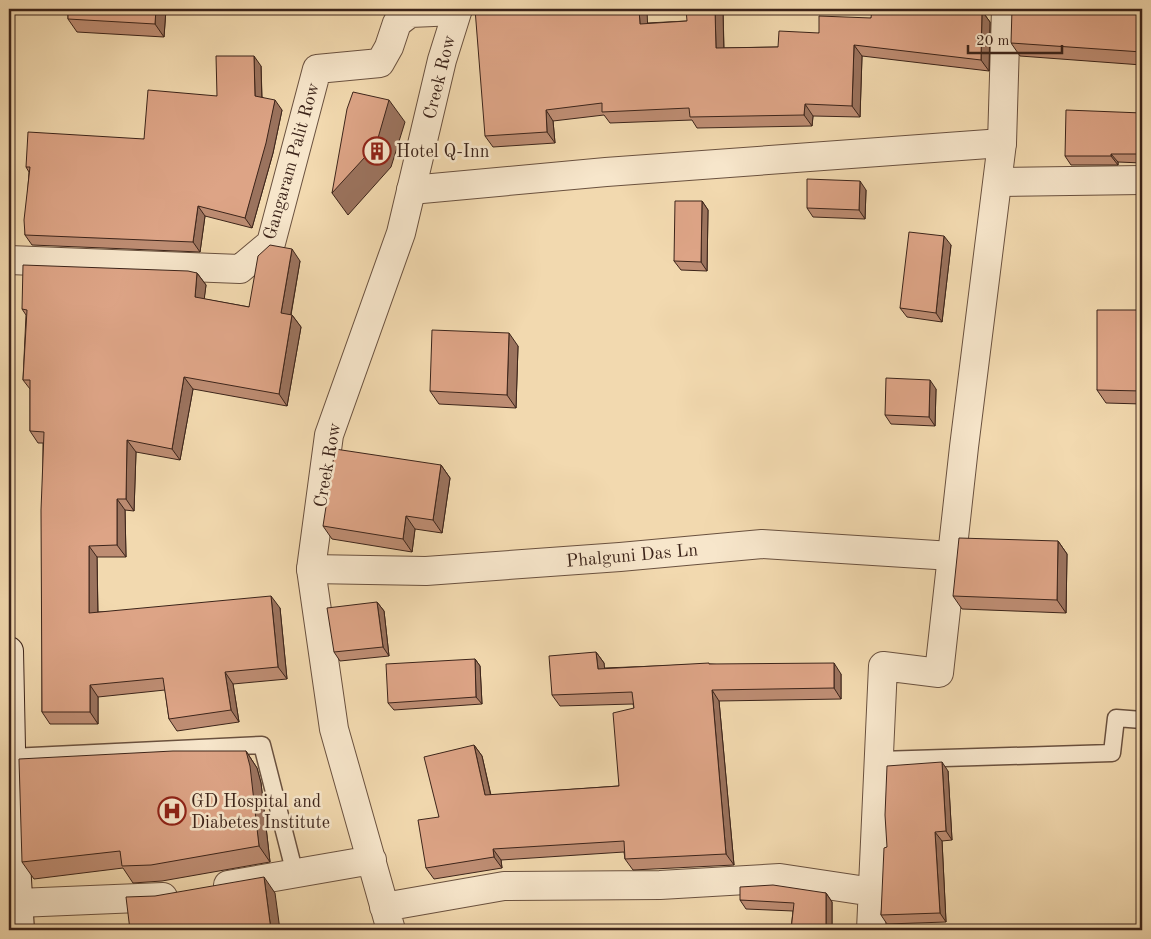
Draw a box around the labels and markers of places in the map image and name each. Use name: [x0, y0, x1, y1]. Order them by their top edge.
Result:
building icon: Hotel Q-Inn: [362, 136, 392, 166]
place label: Hotel Q-Inn: [396, 143, 490, 161]
place label: GD Hospital and Diabetes Institute: [191, 793, 330, 832]
hospital icon: GD Hospital and Diabetes Institute: [157, 796, 187, 826]

